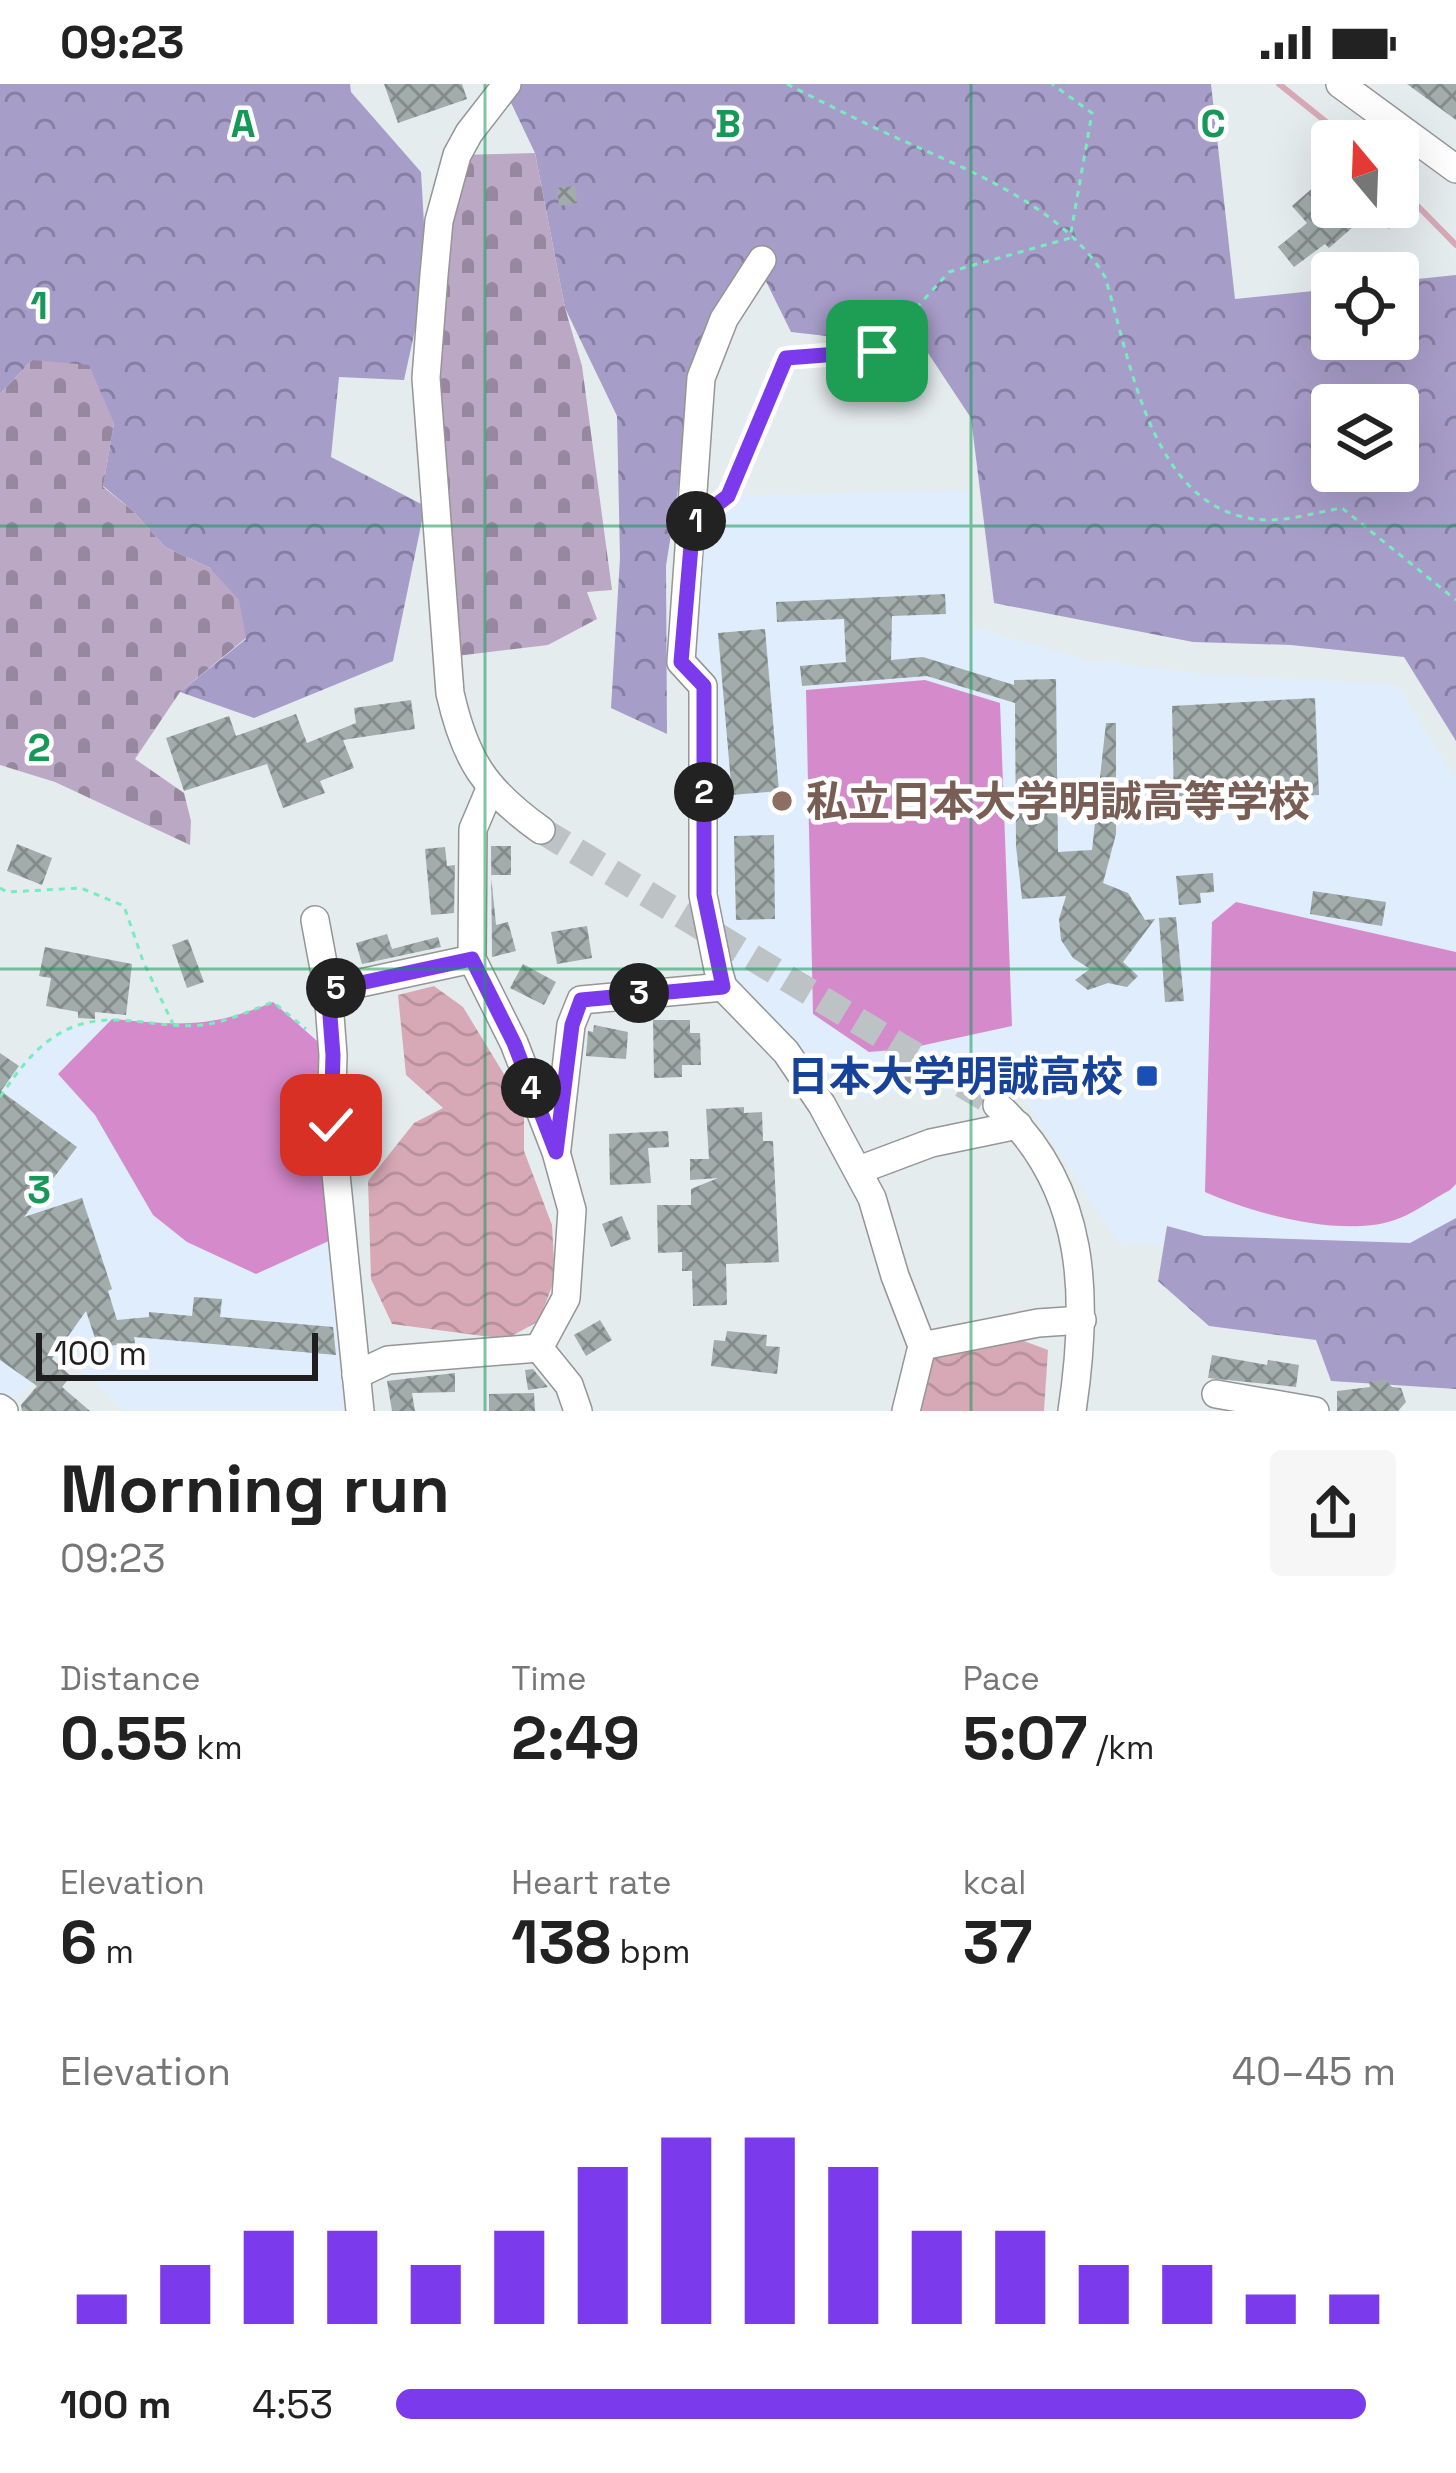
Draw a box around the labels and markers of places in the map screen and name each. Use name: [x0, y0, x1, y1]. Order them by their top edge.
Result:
pin: [826, 300, 928, 402]
pin: 1: [666, 491, 726, 551]
pin: 2: [674, 762, 734, 822]
place label: 私立日本大学明誠高等学校: [806, 775, 1310, 828]
marker: 私立日本大学明誠高等学校: [769, 788, 795, 814]
pin: 5: [306, 958, 366, 1018]
pin: 3: [609, 963, 669, 1023]
place label: 日本大学明誠高校: [787, 1050, 1123, 1103]
pin: 4: [501, 1058, 561, 1118]
marker: 日本大学明誠高校: [1134, 1063, 1160, 1089]
pin: [280, 1074, 382, 1176]

